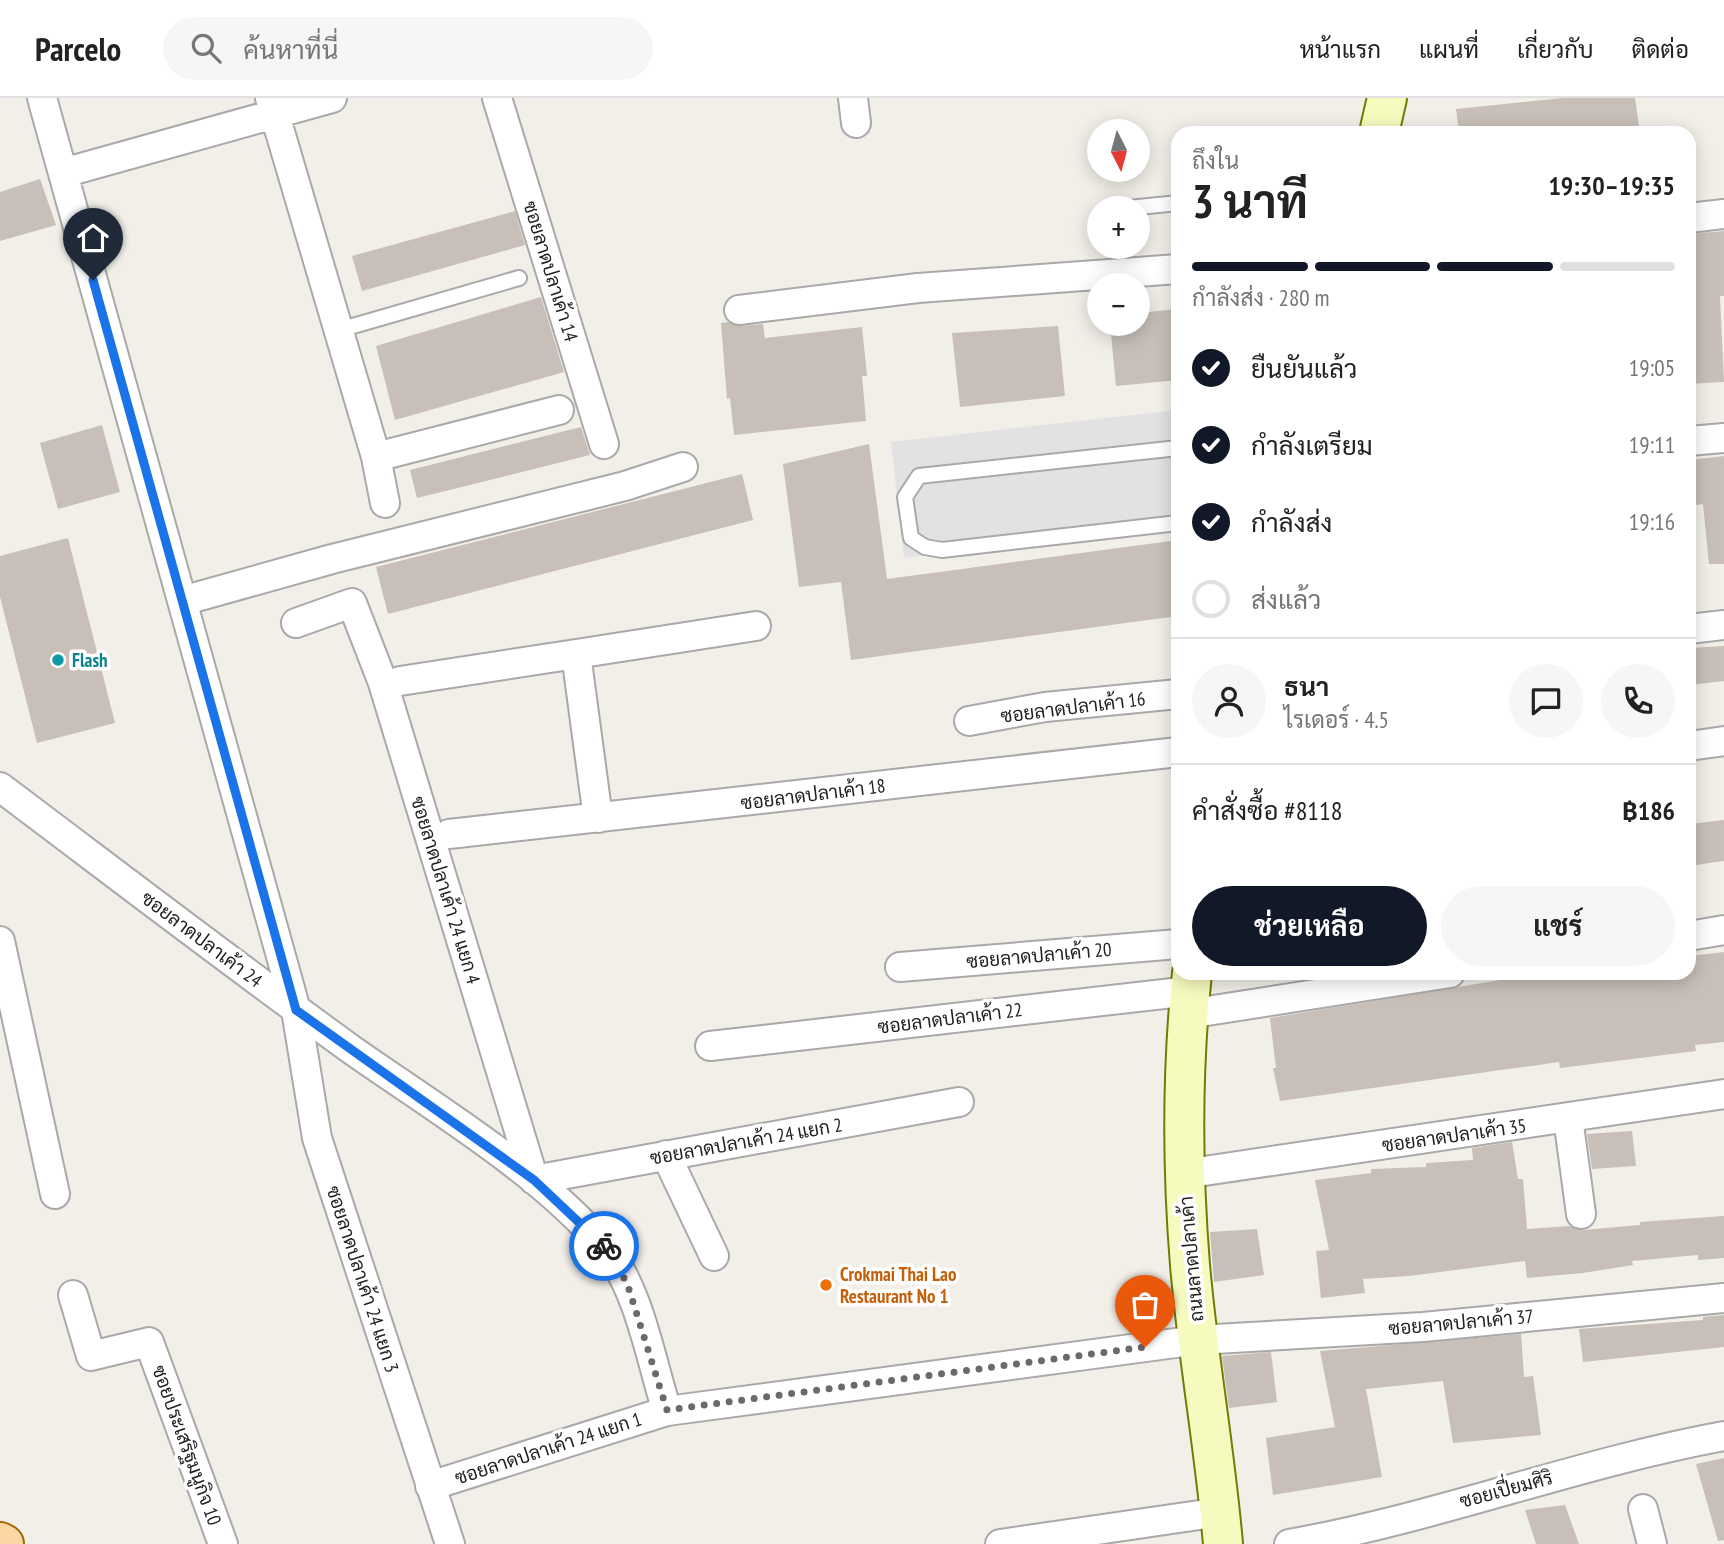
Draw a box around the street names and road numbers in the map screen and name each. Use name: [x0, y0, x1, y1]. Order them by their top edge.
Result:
street label: ซอยลาดปลาเค้า 14: [518, 198, 584, 345]
street label: ซอยลาดปลาเค้า 16: [999, 686, 1147, 728]
street label: ซอยลาดปลาเค้า 18: [739, 773, 887, 815]
street label: ซอยลาดปลาเค้า 24 แยก 4: [406, 793, 486, 987]
street label: ซอยลาดปลาเค้า 24: [137, 886, 268, 993]
street label: ซอยลาดปลาเค้า 20: [965, 937, 1113, 973]
street label: ซอยลาดปลาเค้า 22: [876, 997, 1024, 1039]
street label: ซอยลาดปลาเค้า 24 แยก 2: [648, 1112, 844, 1170]
street label: ซอยลาดปลาเค้า 35: [1380, 1113, 1528, 1157]
street label: ซอยลาดปลาเค้า 24 แยก 3: [321, 1183, 405, 1375]
street label: ถนนลาดปลาเค้า: [1174, 1195, 1208, 1323]
street label: ซอยลาดปลาเค้า 37: [1387, 1304, 1535, 1340]
street label: ซอยประเสริฐมนูกิจ 10: [145, 1362, 227, 1529]
street label: ซอยลาดปลาเค้า 24 แยก 1: [452, 1406, 644, 1490]
street label: ซอยเปี่ยมศิริ: [1456, 1460, 1555, 1513]

